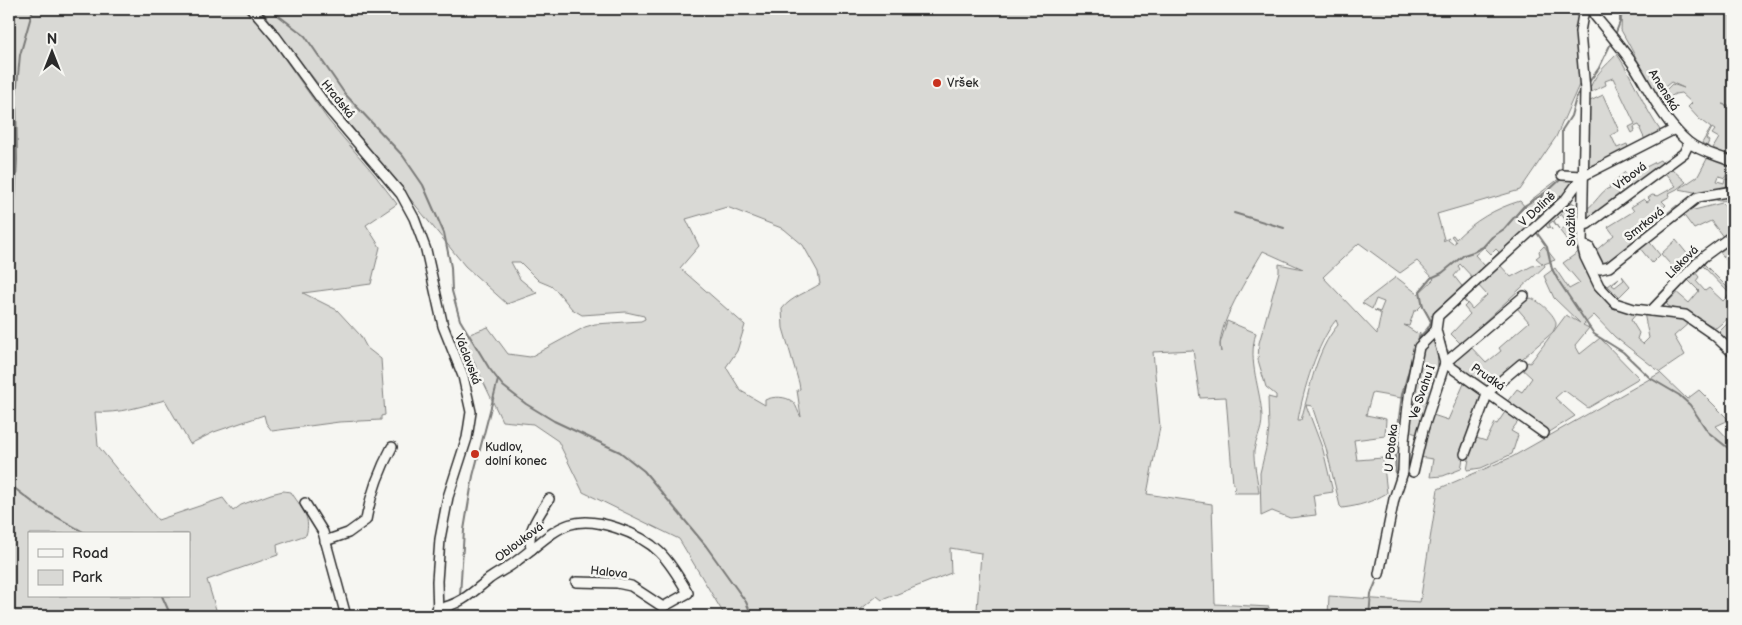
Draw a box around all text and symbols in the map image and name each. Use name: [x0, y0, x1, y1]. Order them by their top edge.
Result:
north arrow: [28, 28, 78, 78]
text: N: [47, 31, 57, 48]
street label: Anenská: [1645, 67, 1682, 114]
place label: Vršek: [947, 76, 979, 91]
street label: Hradská: [318, 77, 358, 122]
marker: Vršek: [931, 77, 943, 89]
street label: Vrbová: [1611, 159, 1650, 194]
street label: V Dolině: [1516, 188, 1559, 230]
street label: Smrková: [1621, 204, 1667, 245]
street label: Svažitá: [1564, 207, 1579, 246]
street label: Lísková: [1663, 243, 1702, 282]
street label: Václavská: [451, 332, 484, 387]
street label: Prudká: [1468, 360, 1508, 395]
street label: Ve Svahu I: [1406, 363, 1439, 421]
street label: U Potoka: [1382, 423, 1402, 473]
place label: Kudlov, dolní konec: [485, 440, 547, 469]
marker: Kudlov, dolní konec: [469, 448, 481, 460]
street label: Oblouková: [492, 519, 547, 565]
legend: [28, 532, 190, 598]
text: Road: [72, 544, 108, 563]
street label: Halova: [590, 563, 628, 582]
text: Park: [72, 568, 103, 587]

